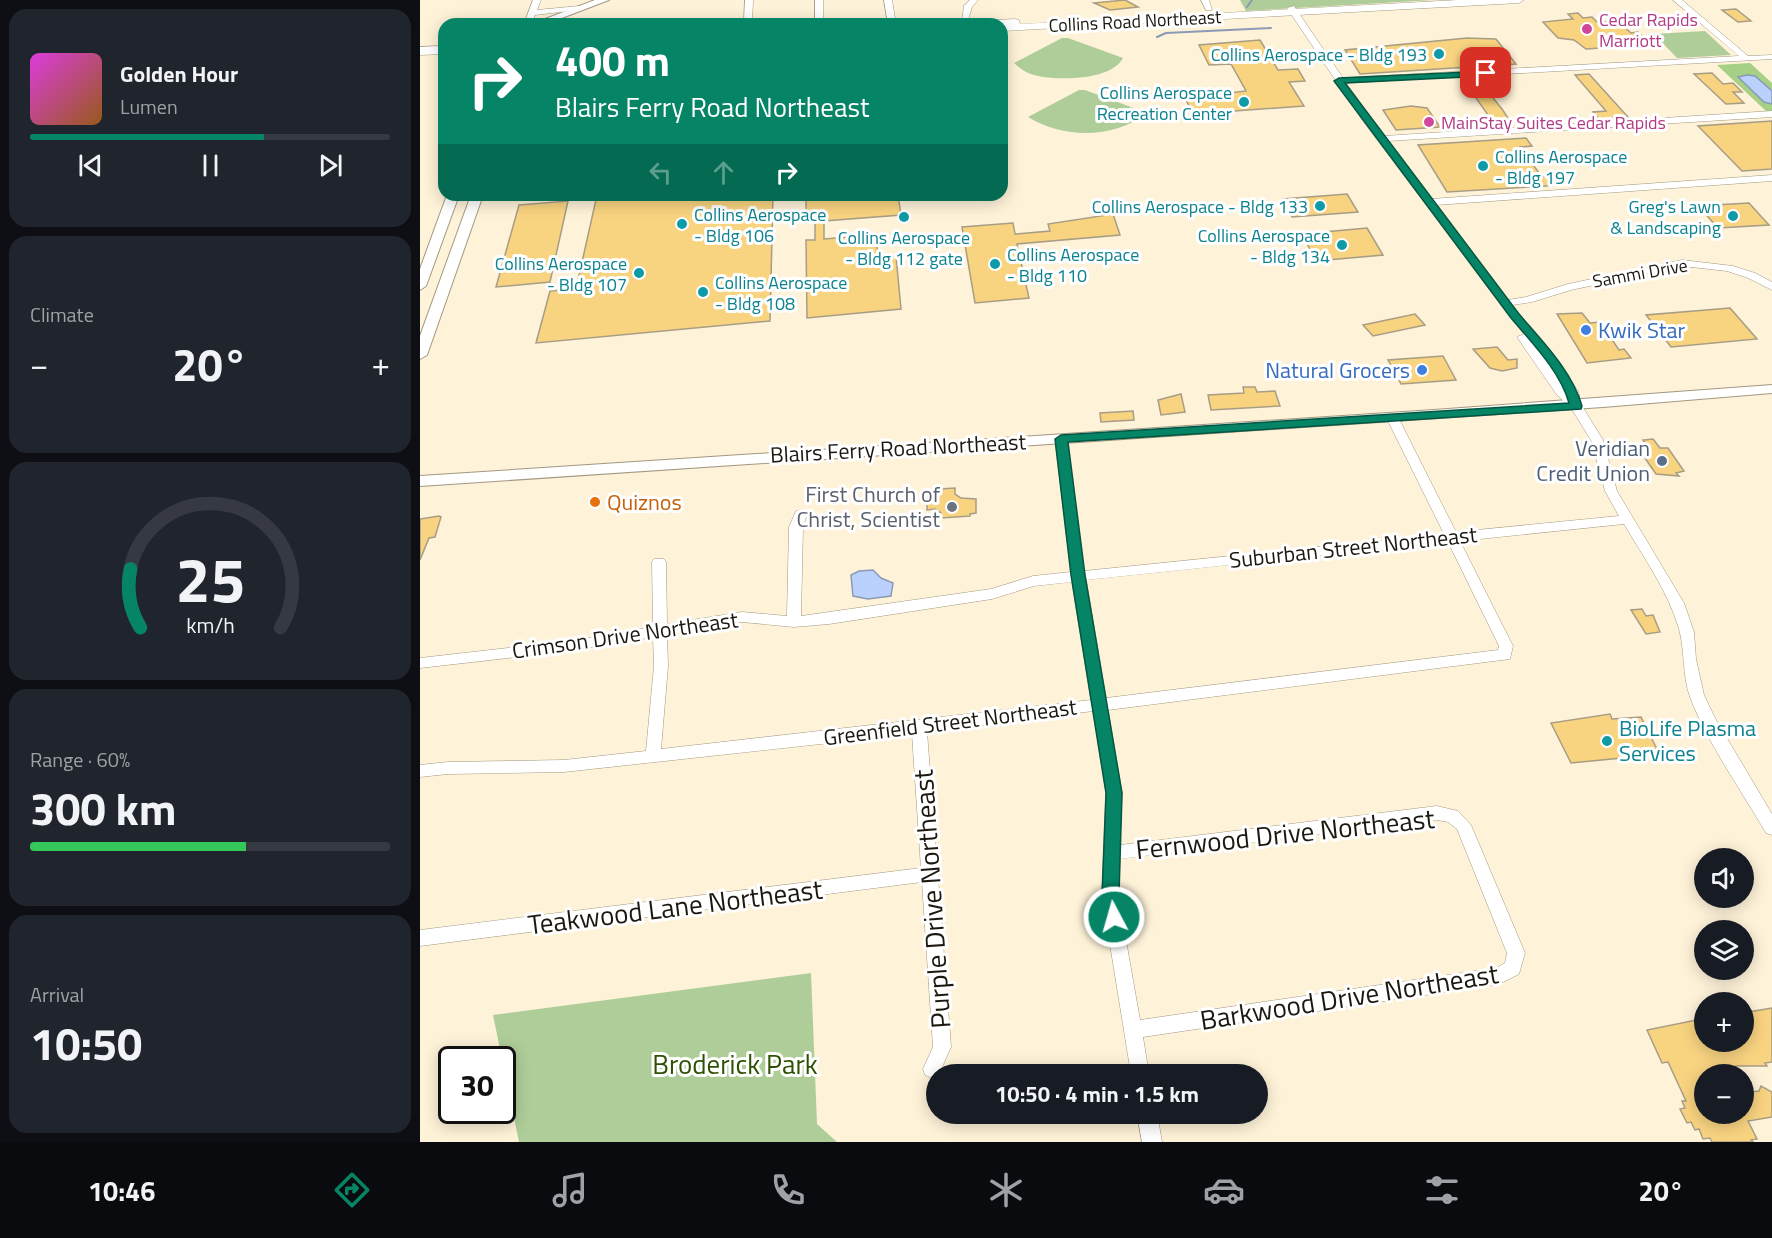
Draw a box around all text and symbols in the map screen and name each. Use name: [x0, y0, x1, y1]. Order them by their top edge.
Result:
street label: Collins Road Northeast: [1048, 3, 1223, 39]
place label: Cedar Rapids Marriott: [1599, 6, 1698, 54]
marker: Cedar Rapids Marriott: [1580, 22, 1594, 36]
text: 400 m: [555, 28, 670, 92]
place label: Collins Aerospace - Bldg 193: [1211, 41, 1427, 68]
icon: right: [456, 42, 534, 120]
marker: Collins Aerospace - Bldg 193: [1432, 47, 1446, 61]
pin: [1460, 47, 1511, 98]
icon: arrive: [1469, 56, 1502, 89]
text: Golden Hour: [120, 57, 238, 91]
place label: Collins Aerospace Recreation Center: [1097, 79, 1232, 127]
text: Blairs Ferry Road Northeast: [555, 86, 869, 127]
text: Lumen: [120, 91, 178, 122]
marker: Collins Aerospace Recreation Center: [1237, 95, 1251, 109]
place label: MainStay Suites Cedar Rapids: [1441, 109, 1666, 136]
marker: MainStay Suites Cedar Rapids: [1422, 115, 1436, 129]
place label: Collins Aerospace - Bldg 197: [1495, 143, 1627, 191]
icon: previous: [74, 149, 107, 182]
icon: pause: [194, 149, 227, 182]
icon: next: [314, 149, 347, 182]
icon: left: [644, 156, 677, 189]
icon: ahead: [707, 156, 740, 189]
icon: right: [770, 156, 803, 189]
marker: Collins Aerospace - Bldg 197: [1476, 159, 1490, 173]
place label: Collins Aerospace - Bldg 133: [1092, 193, 1308, 220]
place label: Greg's Lawn & Landscaping: [1610, 193, 1721, 241]
marker: Collins Aerospace - Bldg 133: [1313, 199, 1327, 213]
place label: Collins Aerospace - Bldg 106: [694, 201, 826, 249]
marker: Greg's Lawn & Landscaping: [1726, 209, 1740, 223]
marker: Collins Aerospace - Bldg 112 gate: [897, 210, 911, 224]
marker: Collins Aerospace - Bldg 106: [675, 217, 689, 231]
place label: Collins Aerospace - Bldg 134: [1198, 222, 1330, 270]
place label: Collins Aerospace - Bldg 112 gate: [838, 224, 970, 272]
marker: Collins Aerospace - Bldg 134: [1335, 238, 1349, 252]
place label: Collins Aerospace - Bldg 110: [1007, 241, 1139, 289]
place label: Collins Aerospace - Bldg 107: [495, 250, 627, 298]
street label: Sammi Drive: [1590, 251, 1690, 295]
marker: Collins Aerospace - Bldg 110: [988, 257, 1002, 271]
marker: Collins Aerospace - Bldg 107: [632, 266, 646, 280]
place label: Collins Aerospace - Bldg 108: [715, 269, 847, 317]
marker: Collins Aerospace - Bldg 108: [696, 285, 710, 299]
text: Climate: [30, 299, 94, 330]
place label: Kwik Star: [1598, 313, 1685, 347]
marker: Kwik Star: [1579, 323, 1593, 337]
text: 20°: [172, 330, 248, 398]
text: −: [30, 339, 48, 389]
text: +: [372, 339, 390, 389]
place label: Natural Grocers: [1265, 353, 1410, 387]
marker: Natural Grocers: [1415, 363, 1429, 377]
street label: Blairs Ferry Road Northeast: [769, 424, 1027, 472]
place label: Veridian Credit Union: [1536, 431, 1650, 490]
marker: Veridian Credit Union: [1655, 454, 1669, 468]
place label: First Church of Christ, Scientist: [796, 477, 941, 536]
place label: Quiznos: [607, 485, 682, 519]
marker: Quiznos: [588, 495, 602, 509]
marker: First Church of Christ, Scientist: [945, 500, 959, 514]
street label: Suburban Street Northeast: [1227, 517, 1479, 577]
text: 25: [175, 531, 245, 626]
street label: Crimson Drive Northeast: [510, 602, 740, 668]
text: km/h: [186, 609, 234, 641]
street label: Greenfield Street Northeast: [821, 690, 1079, 754]
place label: BioLife Plasma Services: [1619, 711, 1756, 770]
marker: BioLife Plasma Services: [1600, 734, 1614, 748]
text: Range · 60%: [30, 744, 130, 775]
street label: Purple Drive Northeast: [901, 768, 961, 1030]
text: 300 km: [30, 774, 176, 842]
street label: Fernwood Drive Northeast: [1134, 797, 1437, 869]
map controls: [1694, 848, 1754, 1124]
button: sound: [1694, 848, 1754, 908]
street label: Teakwood Lane Northeast: [525, 868, 825, 944]
position arrow: [1082, 885, 1146, 949]
button: layers: [1694, 920, 1754, 980]
street label: Barkwood Drive Northeast: [1197, 952, 1502, 1040]
text: Arrival: [30, 979, 84, 1010]
button: +: [1694, 992, 1754, 1052]
text: 10:50: [30, 1009, 142, 1077]
park label: Broderick Park: [652, 1043, 818, 1084]
speed limit sign: 30: [438, 1046, 516, 1124]
button: −: [1694, 1064, 1754, 1124]
text: 10:50 · 4 min · 1.5 km: [995, 1077, 1199, 1111]
icon: directions: [331, 1169, 373, 1211]
icon: music: [549, 1169, 591, 1211]
icon: phone: [767, 1169, 809, 1211]
icon: climate: [985, 1169, 1027, 1211]
icon: car: [1203, 1169, 1245, 1211]
icon: filters: [1421, 1169, 1463, 1211]
text: 10:46: [88, 1170, 155, 1211]
text: 20°: [1639, 1170, 1684, 1211]

